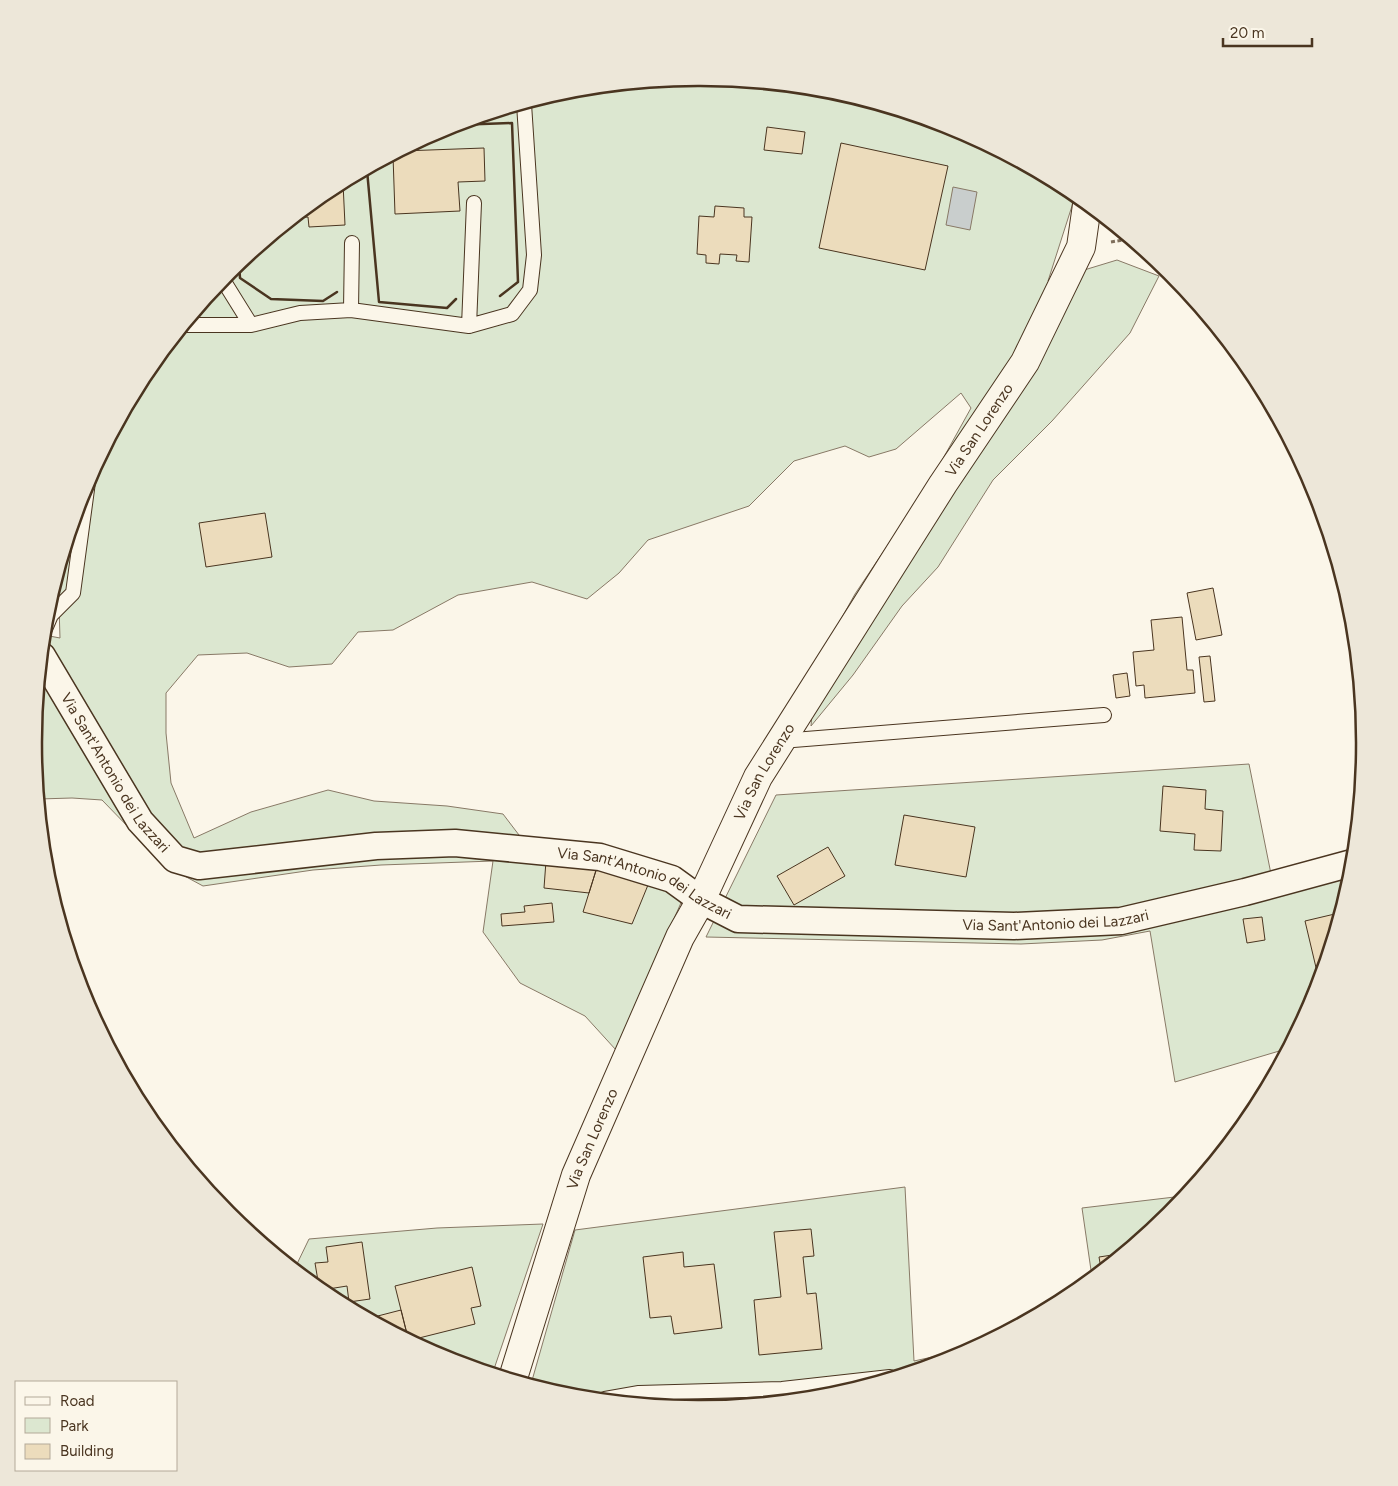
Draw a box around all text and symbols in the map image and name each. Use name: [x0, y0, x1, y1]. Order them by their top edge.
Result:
scale bar: [1223, 15, 1312, 47]
text: 20 m: [1230, 24, 1264, 42]
street label: Via San Lorenzo: [942, 380, 1017, 480]
street label: Via Sant'Antonio dei Lazzari: [57, 690, 173, 856]
street label: Via San Lorenzo: [730, 720, 799, 823]
street label: Via Sant'Antonio dei Lazzari: [556, 844, 734, 923]
street label: Via Sant'Antonio dei Lazzari: [962, 906, 1150, 935]
street label: Via San Lorenzo: [563, 1085, 622, 1192]
legend: [15, 1381, 178, 1471]
text: Road: [60, 1392, 95, 1410]
text: Park: [60, 1417, 89, 1435]
text: Building: [60, 1442, 114, 1460]

